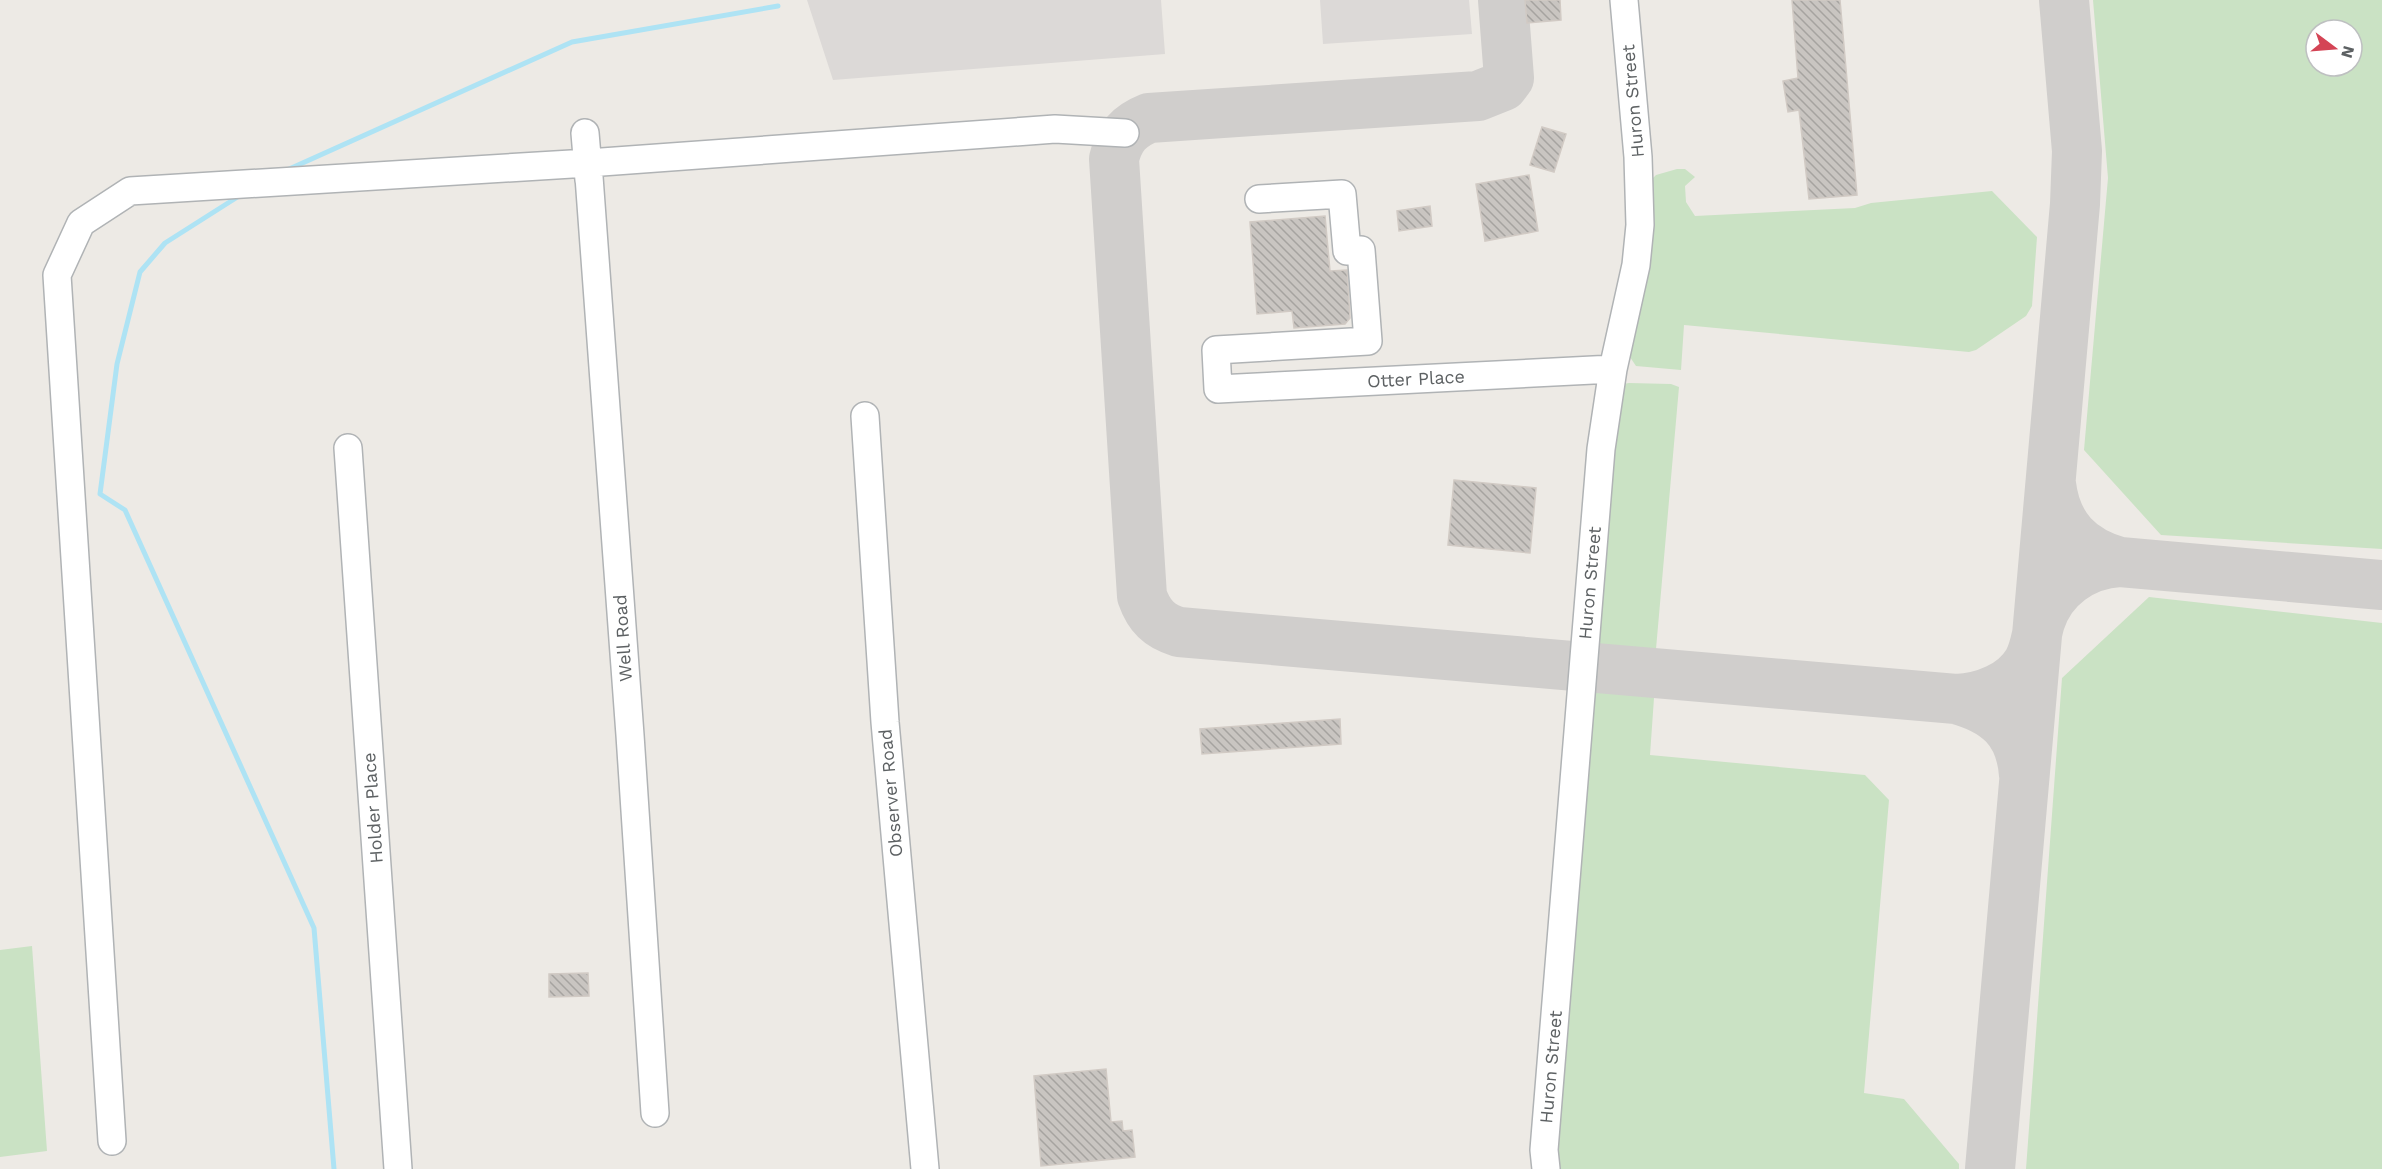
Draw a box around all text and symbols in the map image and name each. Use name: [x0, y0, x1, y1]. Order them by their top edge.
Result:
north arrow: [2304, 18, 2364, 78]
street label: Huron Street: [1617, 43, 1648, 158]
text: N: [2337, 44, 2359, 60]
street label: Otter Place: [1366, 365, 1465, 392]
street label: Huron Street: [1574, 525, 1605, 640]
street label: Well Road: [609, 594, 636, 682]
street label: Observer Road: [874, 728, 907, 858]
street label: Holder Place: [358, 752, 387, 864]
street label: Huron Street: [1535, 1009, 1566, 1124]

